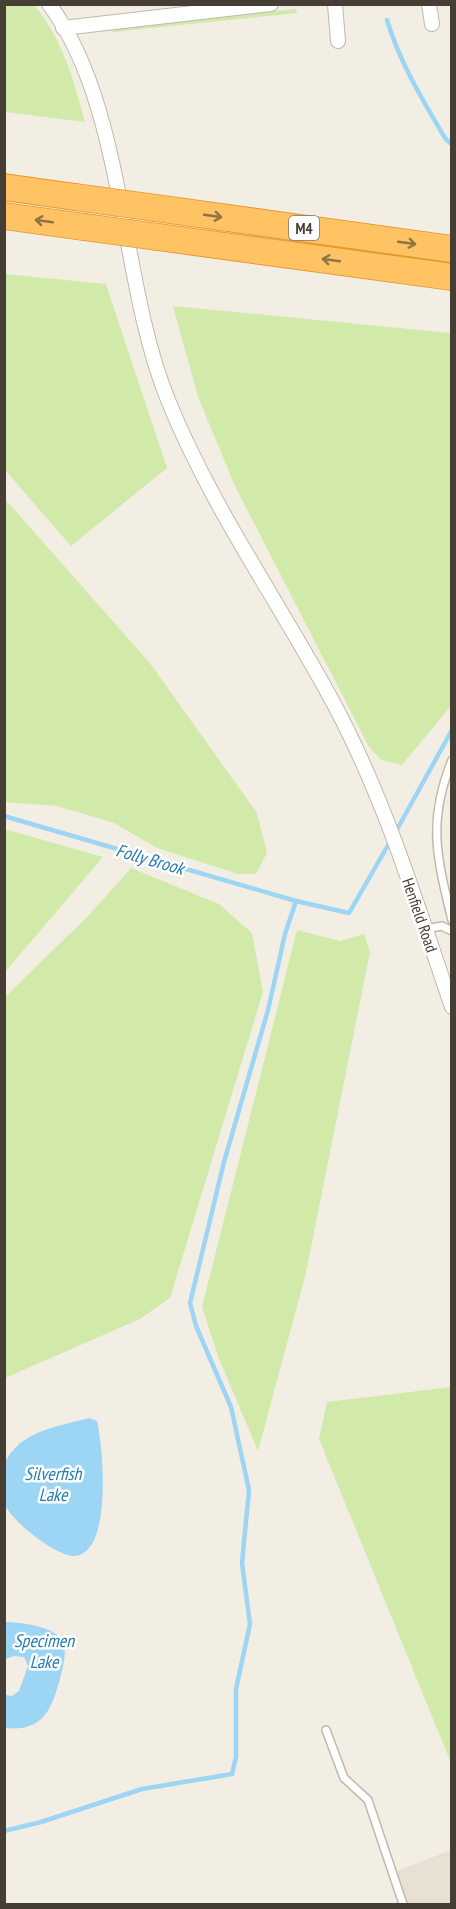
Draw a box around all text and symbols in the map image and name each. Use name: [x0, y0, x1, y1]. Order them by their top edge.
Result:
one-way arrow: [203, 210, 223, 221]
one-way arrow: [35, 216, 55, 227]
road number: M4: [289, 216, 319, 240]
one-way arrow: [396, 237, 416, 248]
one-way arrow: [322, 254, 342, 265]
water label: Folly Brook: [113, 838, 189, 880]
street label: Henfield Road: [398, 875, 442, 955]
water label: Silverfish Lake: [24, 1462, 83, 1506]
water label: Specimen Lake: [14, 1629, 75, 1673]

